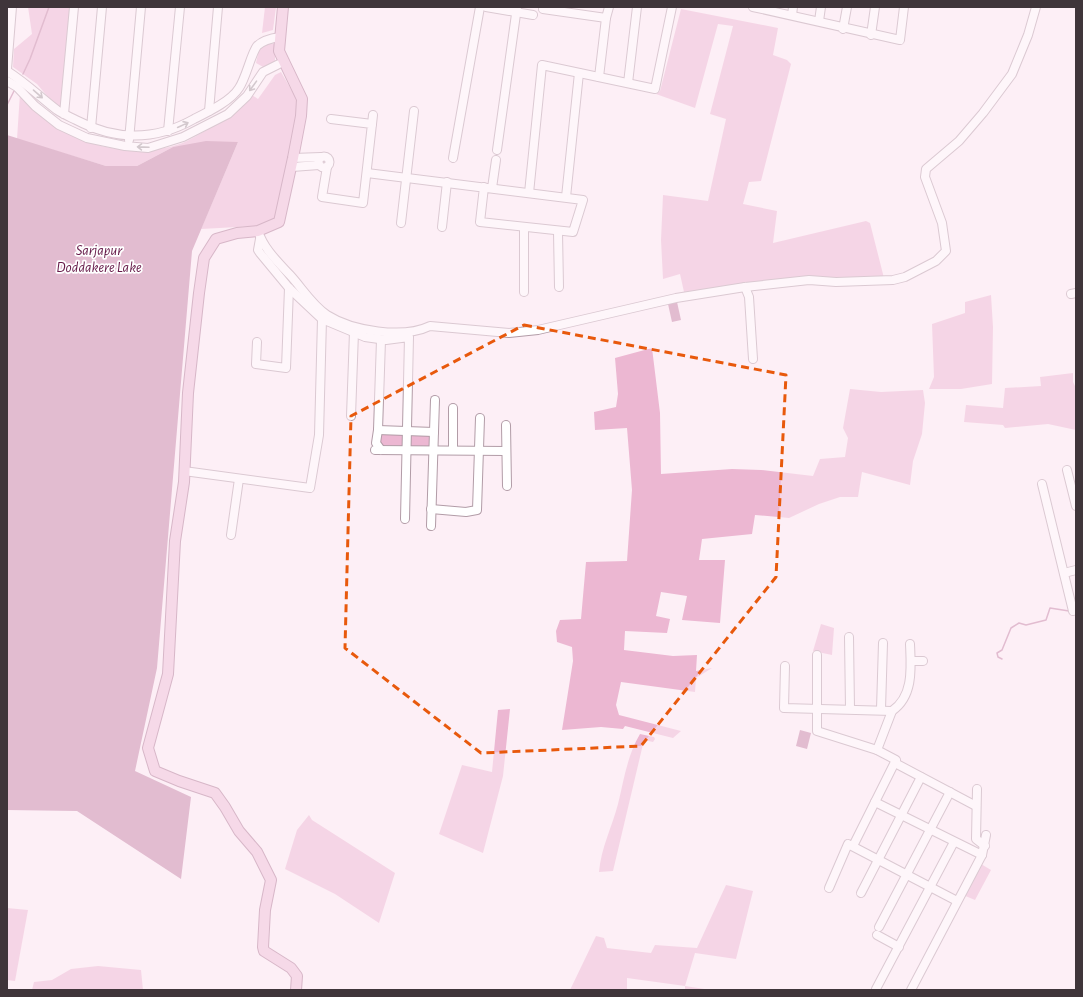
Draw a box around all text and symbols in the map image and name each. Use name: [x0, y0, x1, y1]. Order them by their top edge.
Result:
one-way arrow: [249, 80, 257, 91]
one-way arrow: [33, 90, 44, 99]
one-way arrow: [177, 121, 189, 128]
one-way arrow: [137, 143, 150, 151]
water label: Sarjapur Doddakere Lake: [56, 243, 142, 275]

